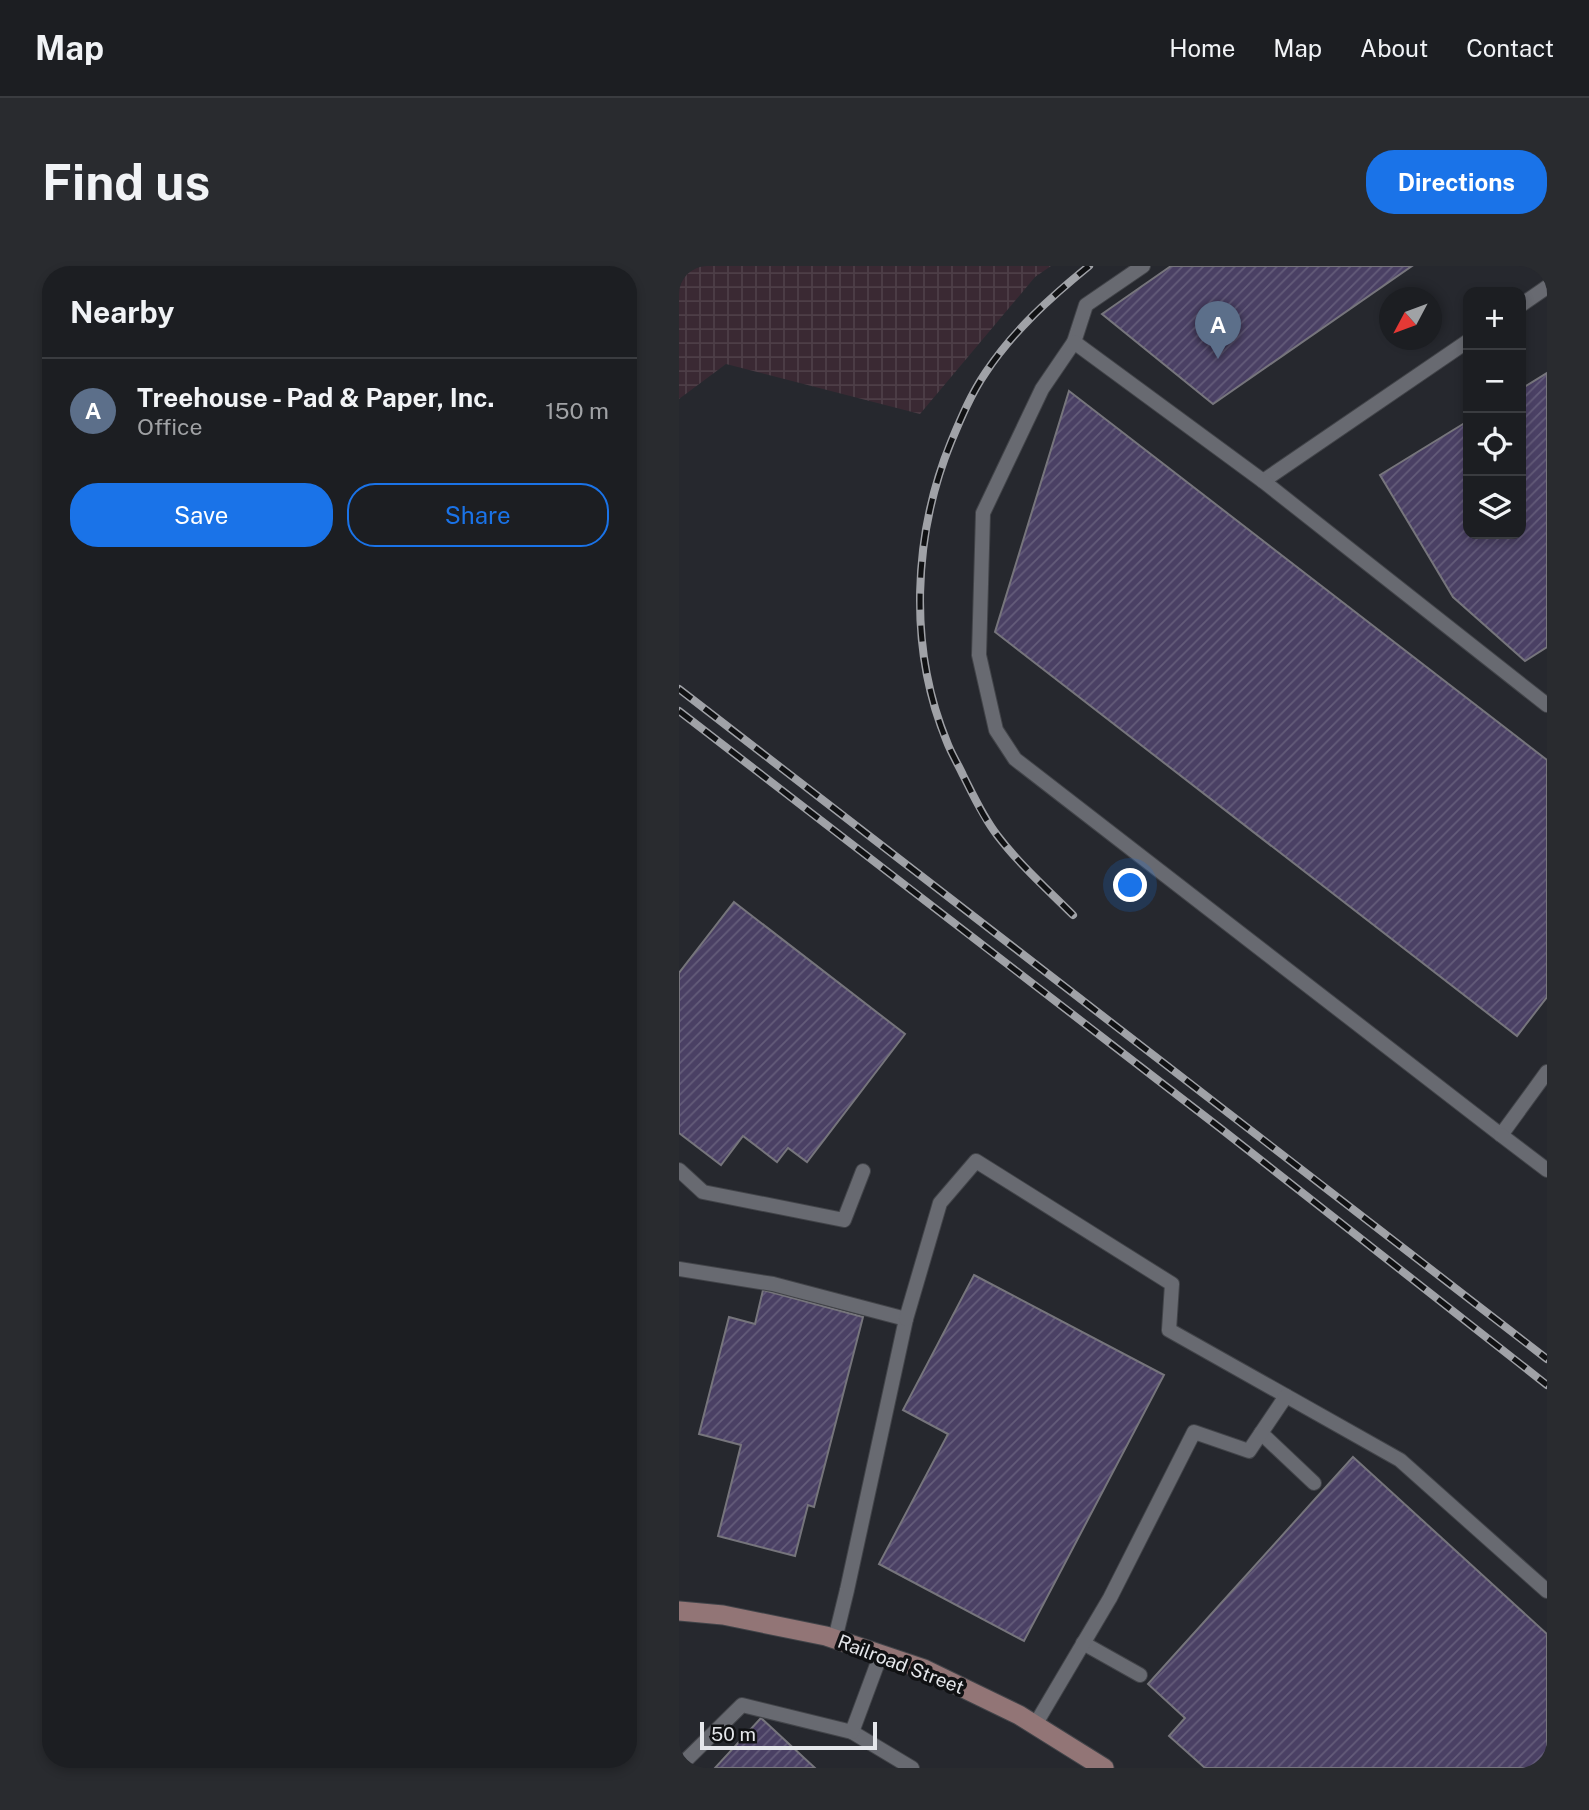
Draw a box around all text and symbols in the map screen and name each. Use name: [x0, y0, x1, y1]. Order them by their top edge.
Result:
text: Map: [35, 29, 104, 67]
text: Home: [1169, 34, 1235, 62]
text: Map: [1273, 34, 1322, 62]
text: About: [1360, 34, 1428, 62]
text: Contact: [1466, 34, 1554, 62]
button: Directions: [1366, 150, 1547, 214]
text: Find us: [42, 153, 210, 211]
north arrow: [1379, 287, 1442, 350]
map controls: [1463, 287, 1526, 539]
button: +: [1463, 287, 1526, 350]
text: Nearby: [70, 294, 174, 330]
pin: A: [1195, 301, 1241, 359]
button: −: [1463, 350, 1526, 413]
text: Treehouse - Pad & Paper, Inc.: [137, 382, 494, 413]
text: A: [85, 397, 101, 424]
text: 150 m: [545, 397, 609, 424]
text: Office: [137, 413, 203, 440]
button: locate: [1463, 413, 1526, 476]
button: layers: [1463, 476, 1526, 539]
button: Save: [70, 483, 333, 547]
button: Share: [347, 483, 609, 547]
your location: [1113, 868, 1147, 902]
street label: Railroad Street: [835, 1630, 967, 1698]
scale bar: [700, 1719, 877, 1751]
text: 50 m: [711, 1723, 756, 1745]

